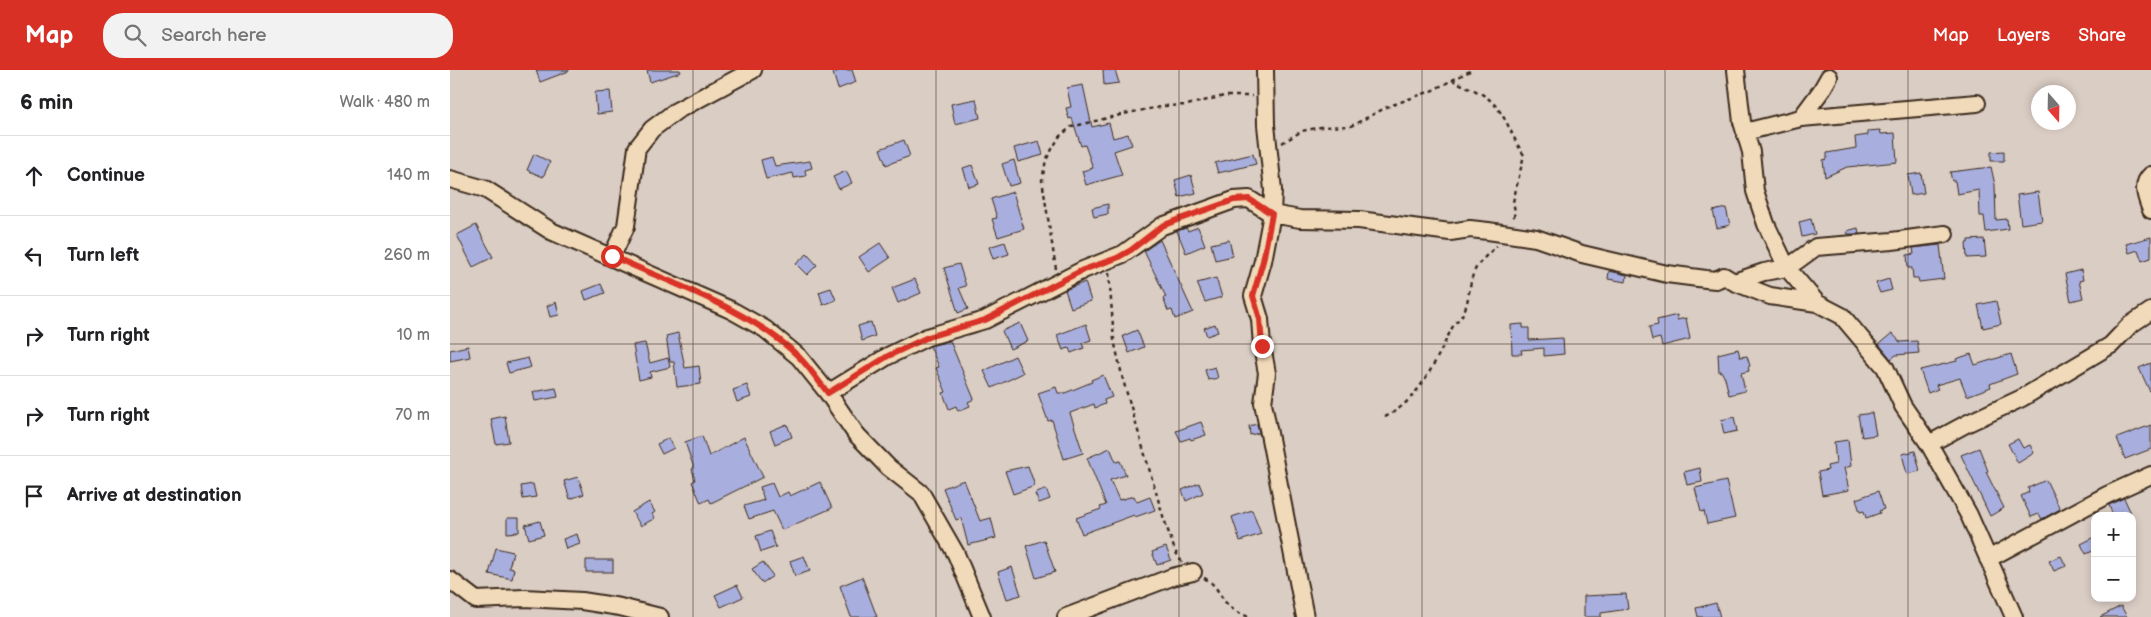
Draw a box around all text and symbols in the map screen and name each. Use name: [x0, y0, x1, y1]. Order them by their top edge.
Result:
search box: [103, 13, 453, 58]
text: Map: [25, 21, 73, 50]
icon: search: [121, 21, 149, 49]
text: Search here: [161, 24, 267, 47]
text: Map: [1933, 25, 1969, 46]
text: Layers: [1997, 25, 2050, 46]
text: Share: [2078, 25, 2126, 46]
north arrow: [2031, 85, 2076, 130]
text: 6 min: [20, 90, 73, 115]
text: Walk · 480 m: [339, 93, 430, 112]
icon: ahead: [20, 162, 48, 190]
text: Continue: [67, 164, 145, 187]
text: 140 m: [387, 166, 430, 185]
icon: left: [20, 242, 48, 270]
text: Turn left: [67, 244, 139, 267]
route start: [601, 245, 624, 268]
text: 260 m: [384, 246, 430, 265]
icon: right: [20, 322, 48, 350]
text: Turn right: [67, 324, 150, 347]
text: 10 m: [397, 326, 430, 345]
route end: [1251, 335, 1274, 358]
icon: right: [20, 402, 48, 430]
text: Turn right: [67, 404, 150, 427]
text: 70 m: [395, 406, 430, 425]
icon: arrive: [20, 482, 48, 510]
text: Arrive at destination: [67, 484, 242, 507]
map controls: [2091, 512, 2136, 602]
button: +: [2091, 512, 2136, 557]
button: −: [2091, 557, 2136, 602]

